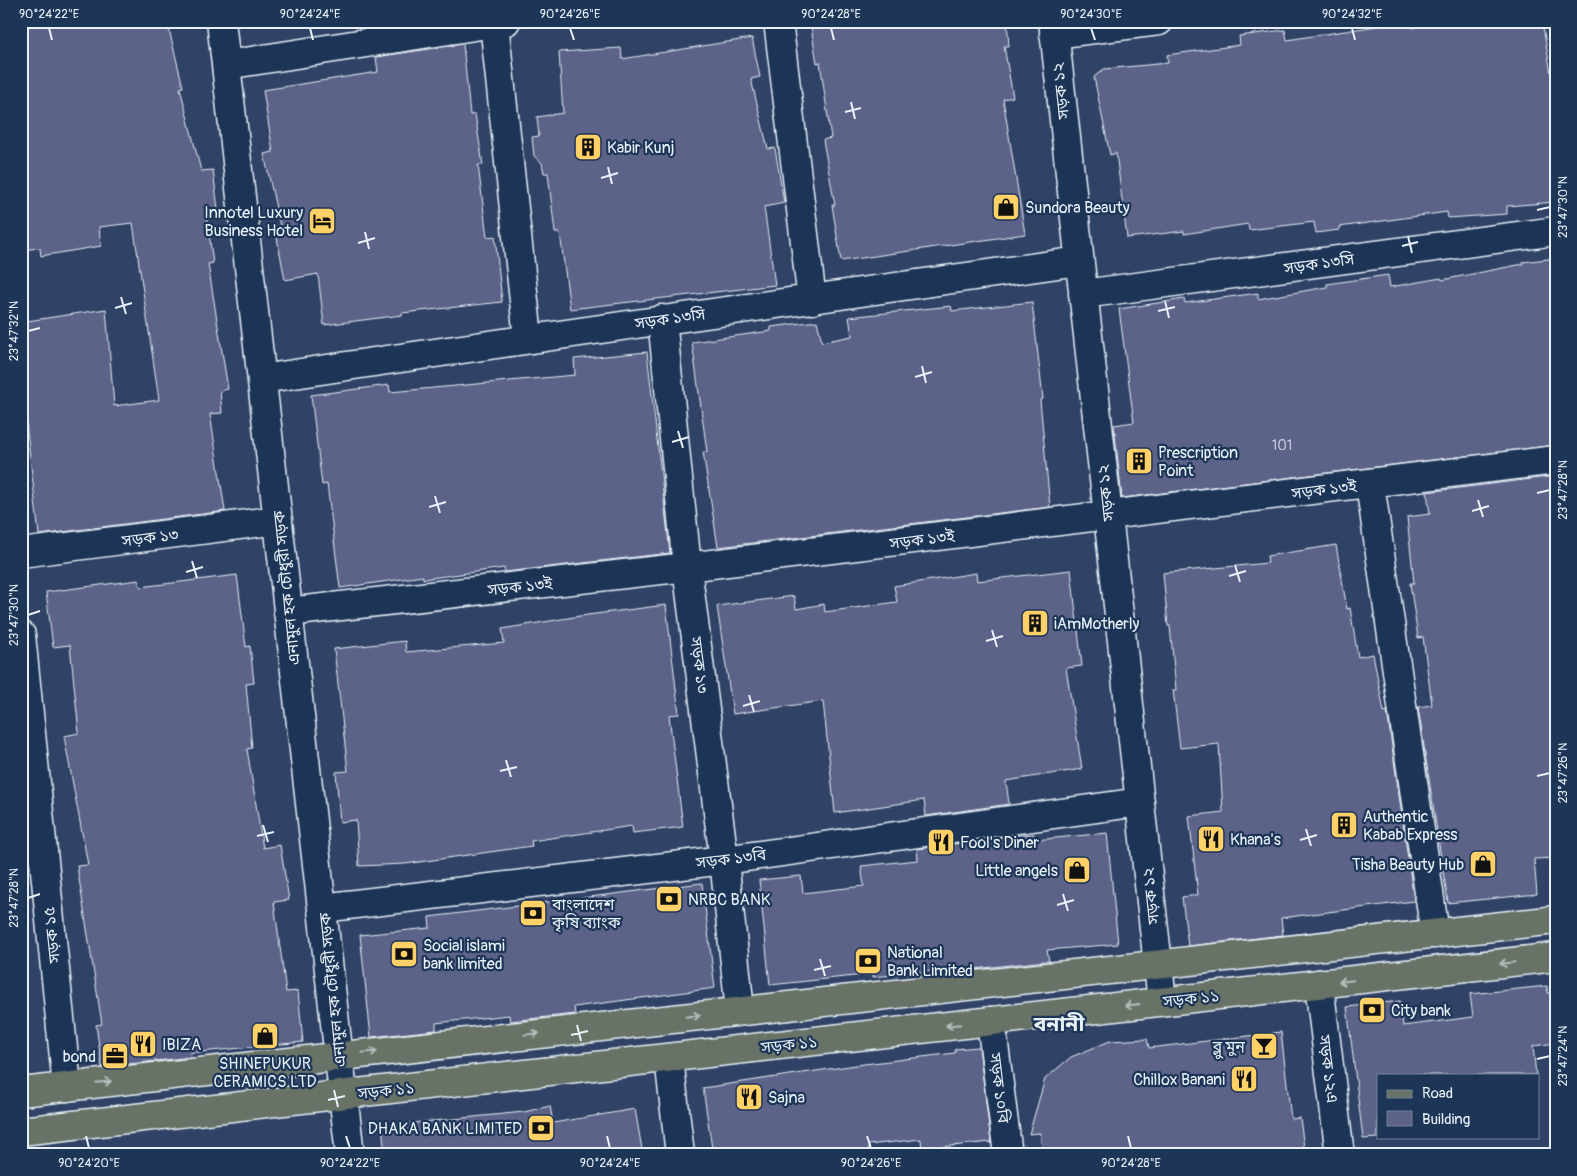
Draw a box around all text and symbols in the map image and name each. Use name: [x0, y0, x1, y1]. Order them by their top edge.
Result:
text: 90°24'22"E: [19, 7, 79, 22]
text: 90°24'24"E: [280, 7, 340, 22]
text: 90°24'26"E: [540, 7, 600, 22]
text: 90°24'28"E: [801, 7, 861, 22]
text: 90°24'30"E: [1060, 7, 1122, 22]
text: 90°24'32"E: [1322, 7, 1382, 22]
street label: সড়ক ১২: [1048, 61, 1074, 121]
building icon: Kabir Kunj: [573, 132, 603, 162]
place label: Kabir Kunj: [607, 138, 674, 158]
text: 23°47'30"N: [1556, 176, 1571, 238]
shop icon: Sundora Beauty: [991, 192, 1021, 222]
place label: Sundora Beauty: [1025, 198, 1130, 218]
place label: Innotel Luxury Business Hotel: [204, 203, 303, 241]
hotel icon: Innotel Luxury Business Hotel: [307, 206, 337, 236]
street label: সড়ক ১৩সি: [1282, 249, 1357, 279]
text: 23°47'32"N: [7, 301, 22, 361]
street label: সড়ক ১৩সি: [633, 304, 708, 334]
house number: 101: [1272, 437, 1292, 454]
place label: Prescription Point: [1158, 443, 1238, 481]
building icon: Prescription Point: [1124, 446, 1154, 476]
text: 23°47'28"N: [1556, 460, 1571, 520]
street label: সড়ক ১২: [1093, 463, 1119, 523]
street label: সড়ক ১৩ই: [1290, 476, 1358, 504]
street label: এনামুল হক চৌধুরী সড়ক: [269, 509, 305, 666]
street label: সড়ক ১৩: [120, 525, 180, 551]
street label: সড়ক ১৩ই: [888, 526, 956, 554]
street label: সড়ক ১৩ই: [486, 574, 554, 600]
text: 23°47'30"N: [7, 584, 22, 646]
building icon: iAmMotherly: [1020, 608, 1050, 638]
place label: iAmMotherly: [1054, 614, 1140, 634]
street label: সড়ক ১৩: [686, 635, 712, 695]
text: 23°47'26"N: [1556, 743, 1571, 803]
place label: Authentic Kabab Express: [1363, 807, 1457, 845]
building icon: Authentic Kabab Express: [1329, 810, 1359, 840]
restaurant icon: Khana's: [1196, 824, 1226, 854]
restaurant icon: Fool's Diner: [926, 827, 956, 857]
place label: Khana's: [1230, 830, 1281, 850]
place label: Fool's Diner: [960, 833, 1039, 853]
street label: সড়ক ১৩বি: [694, 845, 768, 873]
shop icon: Tisha Beauty Hub: [1468, 849, 1498, 879]
shop icon: Little angels: [1062, 855, 1092, 885]
place label: Tisha Beauty Hub: [1352, 855, 1464, 875]
place label: Little angels: [975, 861, 1058, 881]
street label: সড়ক ১২: [1138, 866, 1164, 926]
text: 23°47'28"N: [7, 868, 22, 928]
bank icon: NRBC BANK: [654, 884, 684, 914]
place label: NRBC BANK: [688, 890, 771, 910]
place label: বাংলাদেশ কৃষি ব্যাংক: [551, 895, 622, 933]
bank icon: বাংলাদেশ কৃষি ব্যাংক: [518, 898, 548, 928]
street label: সড়ক ১৫: [39, 906, 65, 965]
street label: এনামুল হক চৌধুরী সড়ক: [315, 911, 351, 1068]
place label: Social islami bank limited: [423, 936, 505, 974]
bank icon: Social islami bank limited: [389, 939, 419, 969]
place label: National Bank Limited: [887, 943, 973, 981]
bank icon: National Bank Limited: [853, 946, 883, 976]
one-way arrow: [1500, 958, 1516, 968]
one-way arrow: [1338, 976, 1354, 986]
street label: সড়ক ১১: [1161, 986, 1220, 1012]
bank icon: City bank: [1357, 995, 1387, 1025]
one-way arrow: [1125, 1000, 1141, 1010]
place label: City bank: [1391, 1001, 1451, 1021]
one-way arrow: [685, 1011, 701, 1021]
district label: বনানী: [1033, 1011, 1085, 1038]
shop icon: SHINEPUKUR CERAMICS LTD: [250, 1021, 280, 1051]
one-way arrow: [946, 1021, 962, 1030]
text: 23°47'24"N: [1556, 1026, 1571, 1086]
restaurant icon: IBIZA: [128, 1029, 158, 1059]
one-way arrow: [523, 1029, 539, 1039]
bar icon: ব্লু মুন: [1249, 1031, 1279, 1061]
street label: সড়ক ১১: [759, 1032, 818, 1058]
street label: সড়ক ১২এ: [1314, 1033, 1342, 1104]
place label: IBIZA: [162, 1035, 201, 1055]
place label: ব্লু মুন: [1212, 1037, 1245, 1059]
office icon: bond: [100, 1041, 130, 1071]
place label: bond: [63, 1047, 96, 1067]
one-way arrow: [362, 1047, 378, 1057]
street label: সড়ক ১০বি: [985, 1051, 1013, 1125]
place label: SHINEPUKUR CERAMICS LTD: [213, 1054, 317, 1092]
restaurant icon: Chillox Banani: [1229, 1064, 1259, 1094]
place label: Chillox Banani: [1133, 1070, 1225, 1090]
legend: [1377, 1074, 1540, 1138]
one-way arrow: [96, 1077, 112, 1087]
street label: সড়ক ১১: [356, 1078, 415, 1104]
restaurant icon: Sajna: [734, 1082, 764, 1112]
text: Road: [1422, 1084, 1453, 1103]
place label: Sajna: [768, 1088, 805, 1108]
text: Building: [1422, 1110, 1470, 1129]
bank icon: DHAKA BANK LIMITED: [526, 1113, 556, 1143]
place label: DHAKA BANK LIMITED: [368, 1119, 522, 1139]
text: 90°24'20"E: [58, 1156, 120, 1171]
text: 90°24'22"E: [320, 1156, 380, 1171]
text: 90°24'24"E: [580, 1156, 640, 1171]
text: 90°24'26"E: [841, 1156, 901, 1171]
text: 90°24'28"E: [1101, 1156, 1161, 1171]

